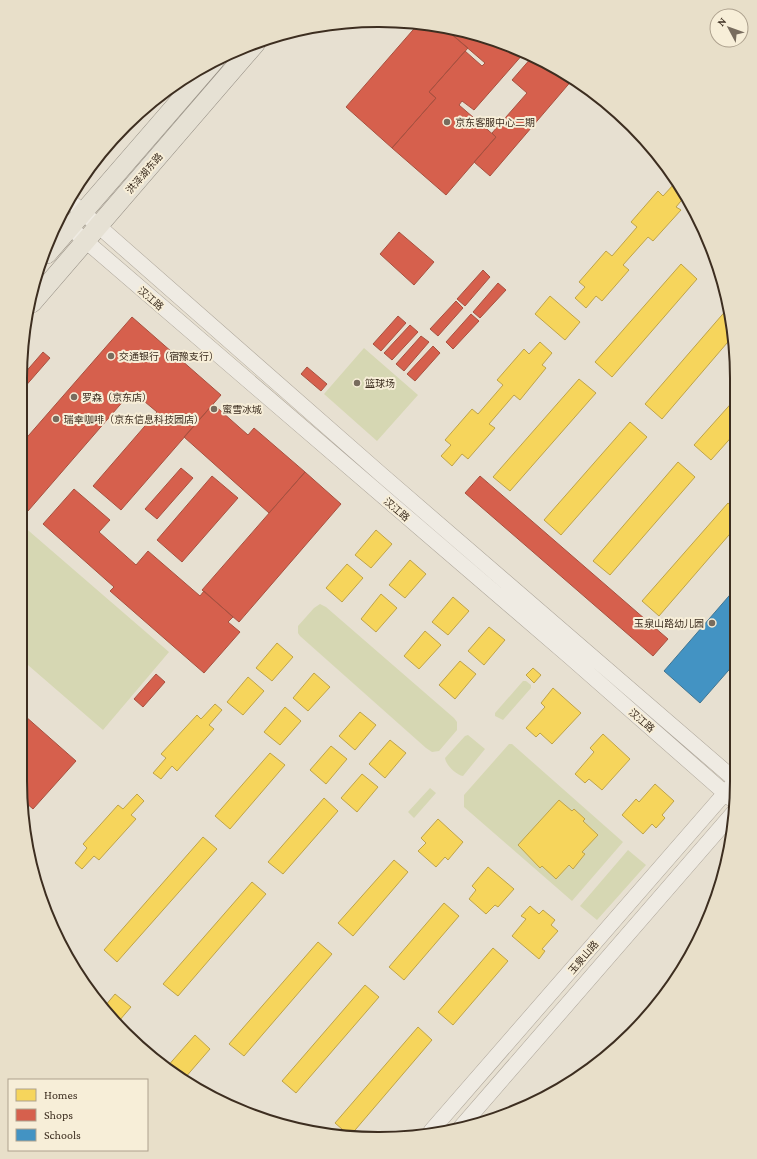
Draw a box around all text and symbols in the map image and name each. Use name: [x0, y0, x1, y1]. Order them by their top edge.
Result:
north arrow: [709, 8, 749, 48]
text: N: [714, 14, 729, 28]
marker: 京东客服中心二期: [442, 117, 452, 127]
place label: 京东客服中心二期: [455, 117, 535, 128]
street label: 洪泽湖东路: [124, 151, 165, 196]
street label: 汉江路: [136, 284, 166, 312]
marker: 交通银行（宿豫支行）: [106, 351, 116, 361]
place label: 交通银行（宿豫支行）: [119, 351, 219, 362]
marker: 篮球场: [352, 378, 362, 388]
place label: 篮球场: [365, 378, 395, 389]
marker: 罗森（京东店）: [69, 392, 79, 402]
place label: 罗森（京东店）: [82, 392, 152, 403]
marker: 蜜雪冰城: [209, 404, 219, 414]
place label: 蜜雪冰城: [222, 404, 262, 415]
marker: 瑞幸咖啡（京东信息科技园店）: [51, 414, 61, 424]
place label: 瑞幸咖啡（京东信息科技园店）: [64, 414, 204, 425]
street label: 汉江路: [382, 495, 412, 523]
place label: 玉泉山路幼儿园: [634, 618, 704, 629]
marker: 玉泉山路幼儿园: [707, 618, 717, 628]
street label: 汉江路: [627, 706, 657, 734]
street label: 玉泉山路: [566, 939, 601, 976]
legend: [8, 1079, 148, 1151]
text: Homes: [44, 1088, 78, 1102]
text: Shops: [44, 1108, 73, 1122]
text: Schools: [44, 1128, 81, 1142]

